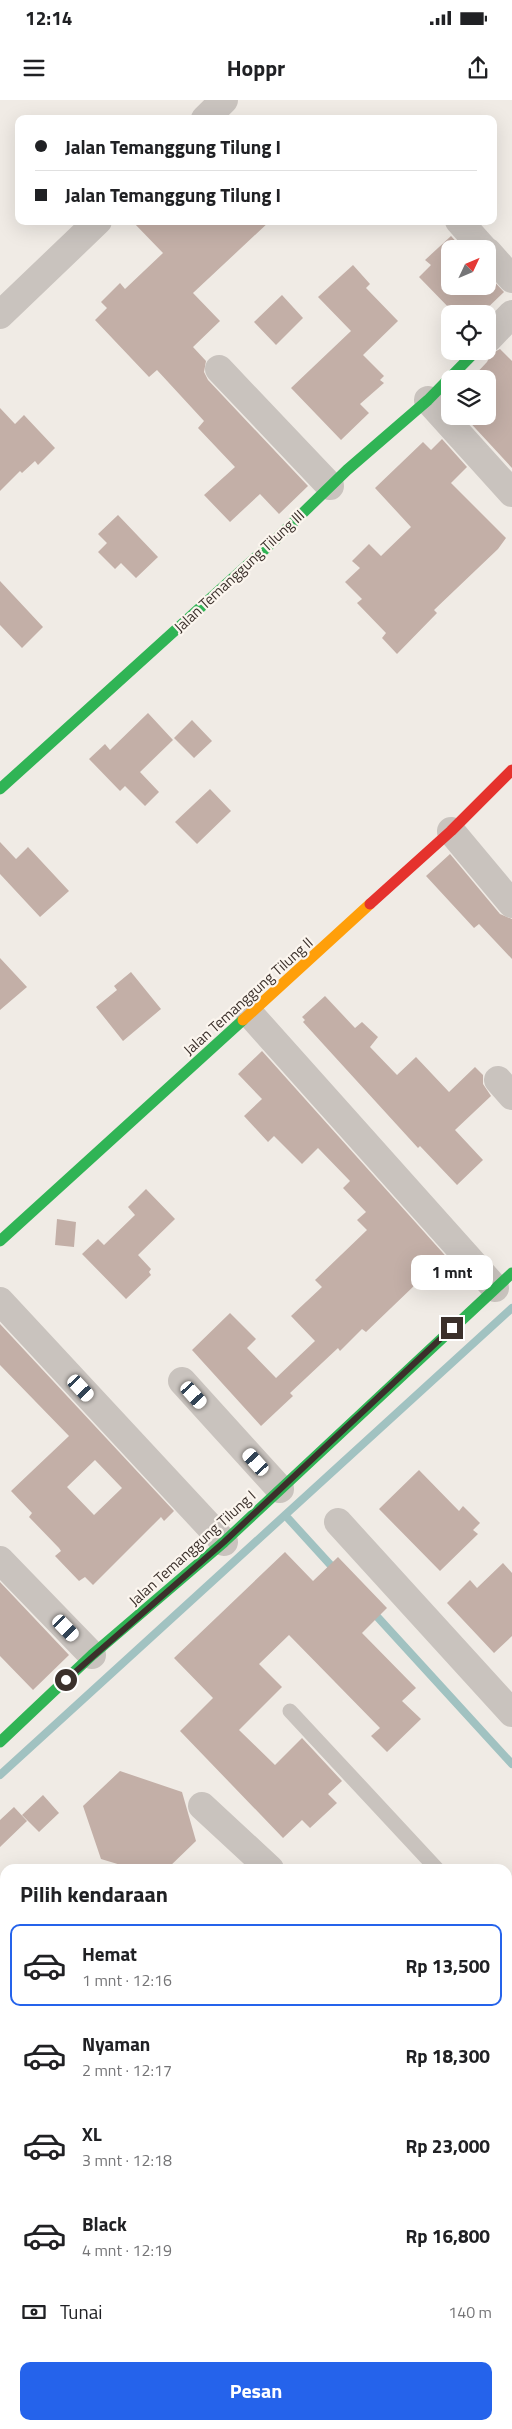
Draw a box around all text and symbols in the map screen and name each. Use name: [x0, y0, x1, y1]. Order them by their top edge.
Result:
text: 12:14: [25, 3, 72, 32]
text: Hoppr: [227, 51, 285, 85]
icon: menu: [20, 54, 48, 82]
icon: share: [464, 54, 492, 82]
text: Jalan Temanggung Tilung I: [65, 132, 281, 161]
text: Jalan Temanggung Tilung I: [65, 180, 281, 209]
north arrow: [441, 240, 496, 295]
map controls: [441, 240, 496, 425]
button: locate: [441, 305, 496, 360]
button: layers: [441, 370, 496, 425]
street label: Jalan Temanggung Tilung III: [168, 504, 310, 638]
street label: Jalan Temanggung Tilung II: [178, 931, 318, 1061]
callout: 1 mnt: [411, 1256, 493, 1290]
text: 1 mnt: [432, 1260, 472, 1284]
route end: [441, 1317, 463, 1339]
car: [65, 1372, 96, 1404]
car: [178, 1379, 209, 1411]
car: [240, 1446, 271, 1478]
street label: Jalan Temanggung Tilung I: [123, 1485, 261, 1611]
car: [50, 1612, 81, 1644]
route start: [55, 1669, 77, 1691]
text: Pilih kendaraan: [20, 1877, 168, 1911]
text: Hemat: [82, 1939, 137, 1968]
icon: car: [22, 1943, 67, 1988]
text: Rp 13,500: [406, 1951, 490, 1980]
text: 1 mnt · 12:16: [82, 1968, 172, 1992]
text: Nyaman: [82, 2029, 150, 2058]
icon: car: [22, 2033, 67, 2078]
text: Rp 18,300: [406, 2041, 490, 2070]
text: 2 mnt · 12:17: [82, 2058, 172, 2082]
text: XL: [82, 2119, 102, 2148]
icon: car: [22, 2123, 67, 2168]
text: Rp 23,000: [406, 2131, 490, 2160]
text: 3 mnt · 12:18: [82, 2148, 172, 2172]
text: Black: [82, 2209, 127, 2238]
icon: car: [22, 2213, 67, 2258]
text: Rp 16,800: [406, 2221, 490, 2250]
text: 4 mnt · 12:19: [82, 2238, 172, 2262]
text: Tunai: [60, 2297, 102, 2326]
icon: cash: [20, 2298, 48, 2326]
text: 140 m: [448, 2300, 492, 2324]
button: Pesan: [20, 2362, 492, 2420]

